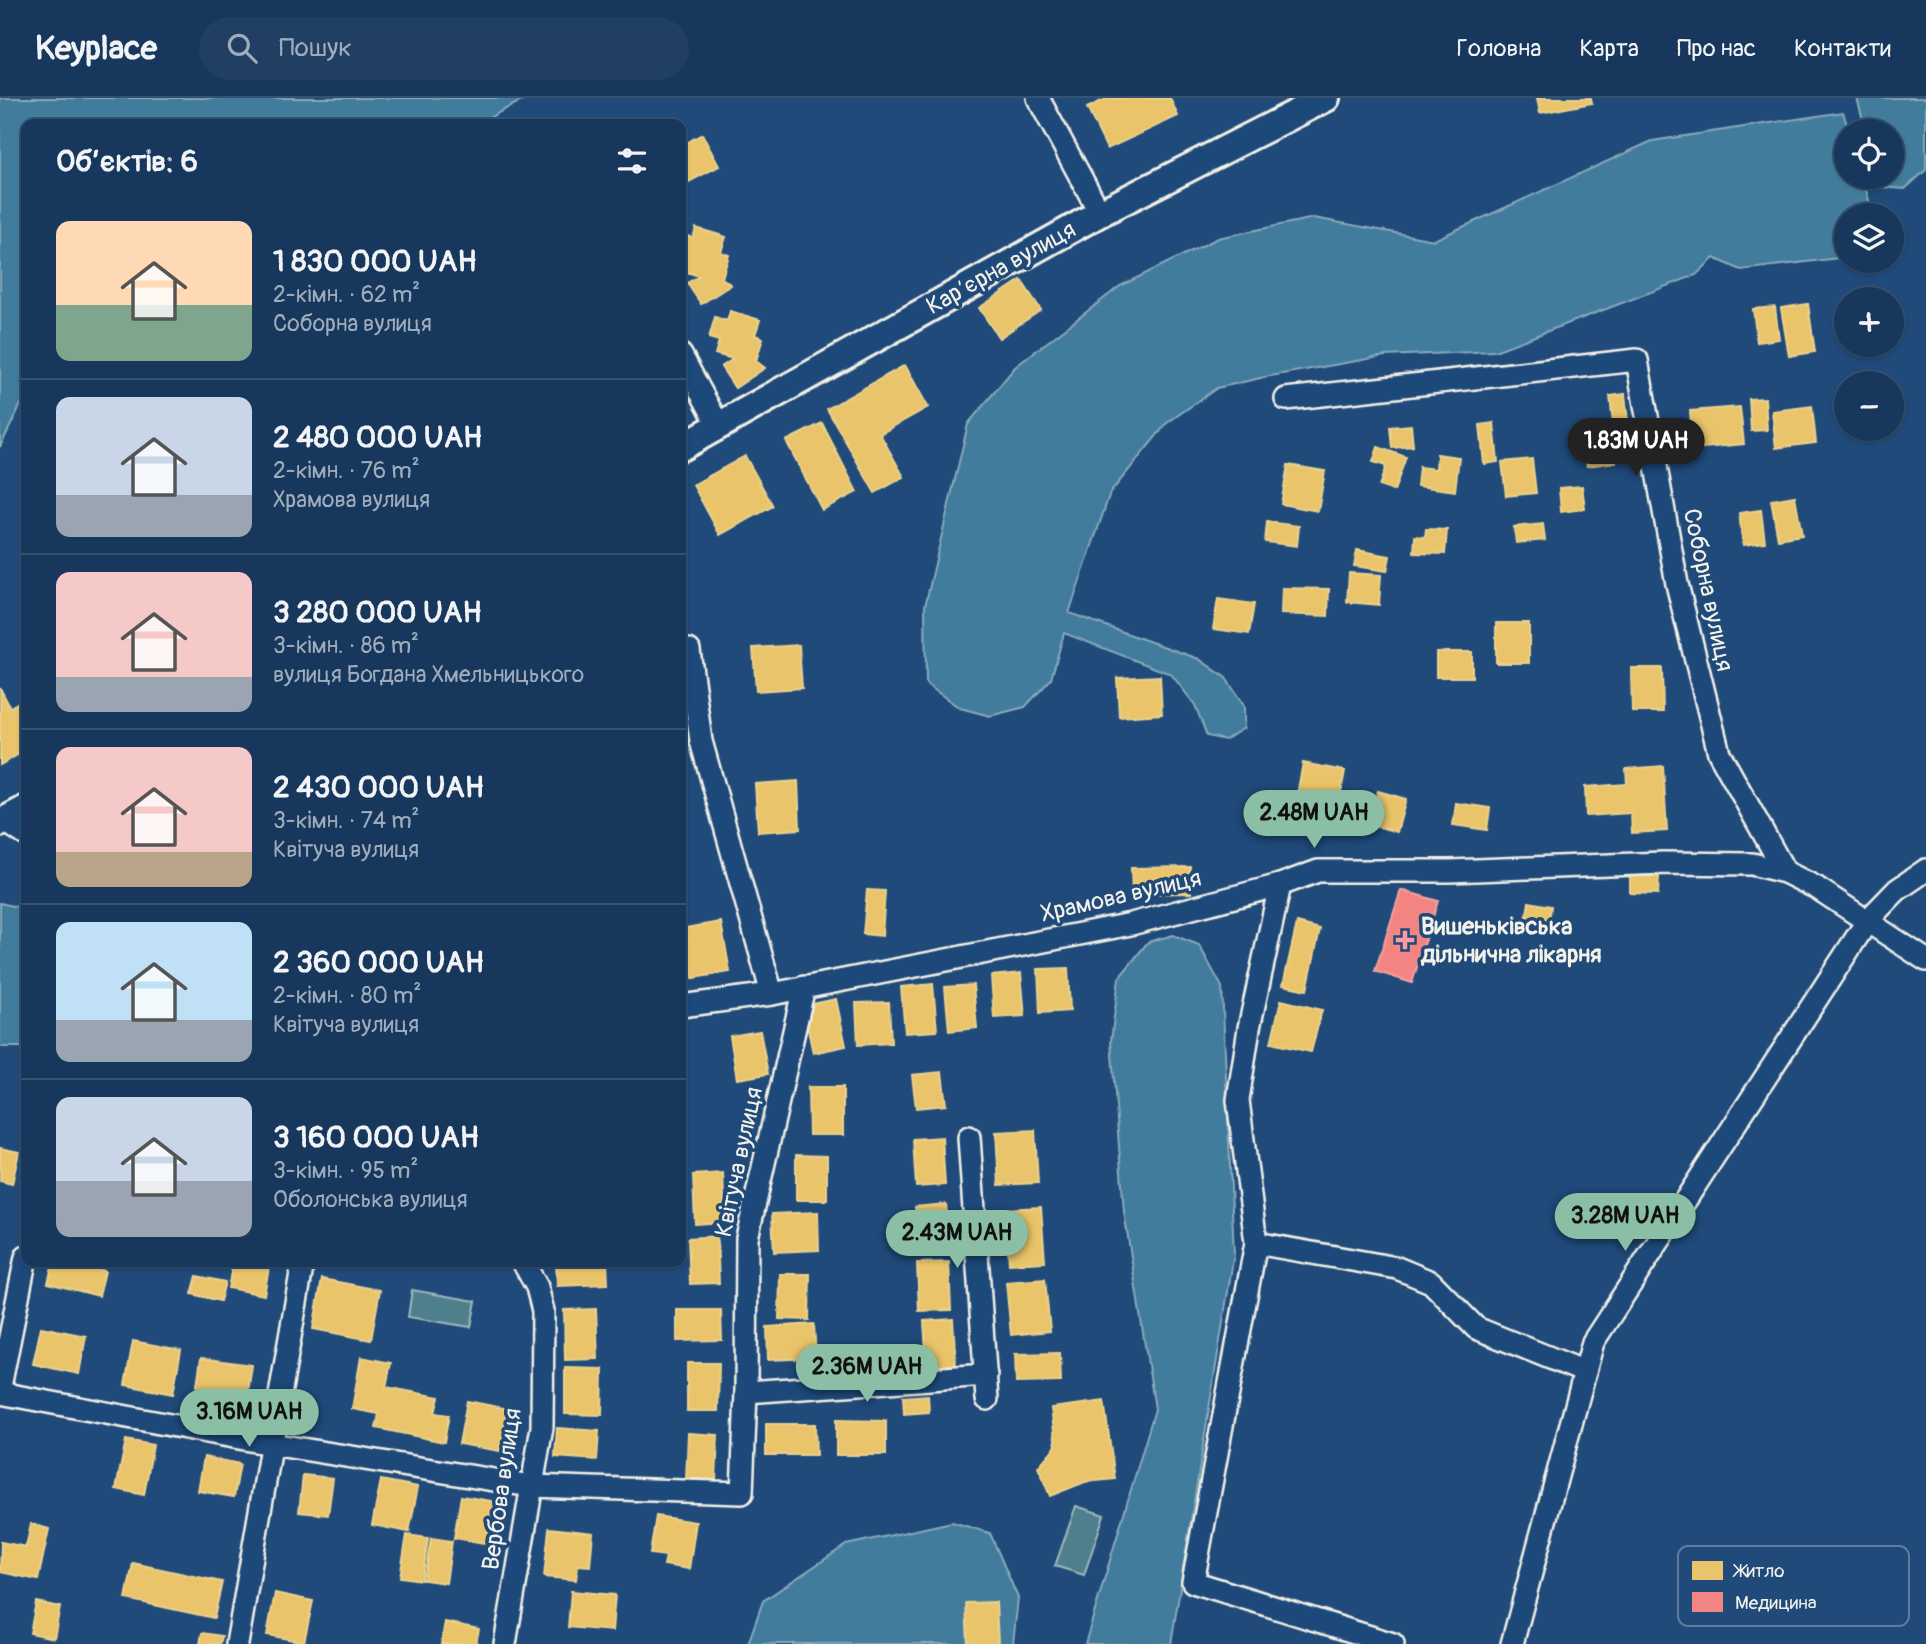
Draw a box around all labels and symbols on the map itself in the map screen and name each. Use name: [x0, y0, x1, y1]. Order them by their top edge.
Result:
street label: Карʼєрна вулиця: [921, 215, 1081, 321]
pin: 1.83M UAH: [1556, 418, 1716, 478]
street label: Соборна вулиця: [1677, 506, 1739, 674]
pin: 2.48M UAH: [1234, 790, 1394, 850]
street label: Храмова вулиця: [1038, 863, 1204, 929]
place label: Вишеньківська дільнична лікарня: [1420, 912, 1601, 969]
marker: Вишеньківська дільнична лікарня: [1395, 930, 1415, 950]
street label: Квітуча вулиця: [709, 1084, 769, 1240]
pin: 3.28M UAH: [1545, 1194, 1705, 1253]
pin: 2.43M UAH: [877, 1210, 1037, 1270]
pin: 2.36M UAH: [787, 1344, 947, 1404]
pin: 3.16M UAH: [169, 1390, 329, 1449]
street label: Вербова вулиця: [476, 1406, 528, 1572]
legend: [1678, 1546, 1909, 1626]
text: Житло: [1732, 1559, 1785, 1583]
text: Медицина: [1735, 1591, 1817, 1615]

